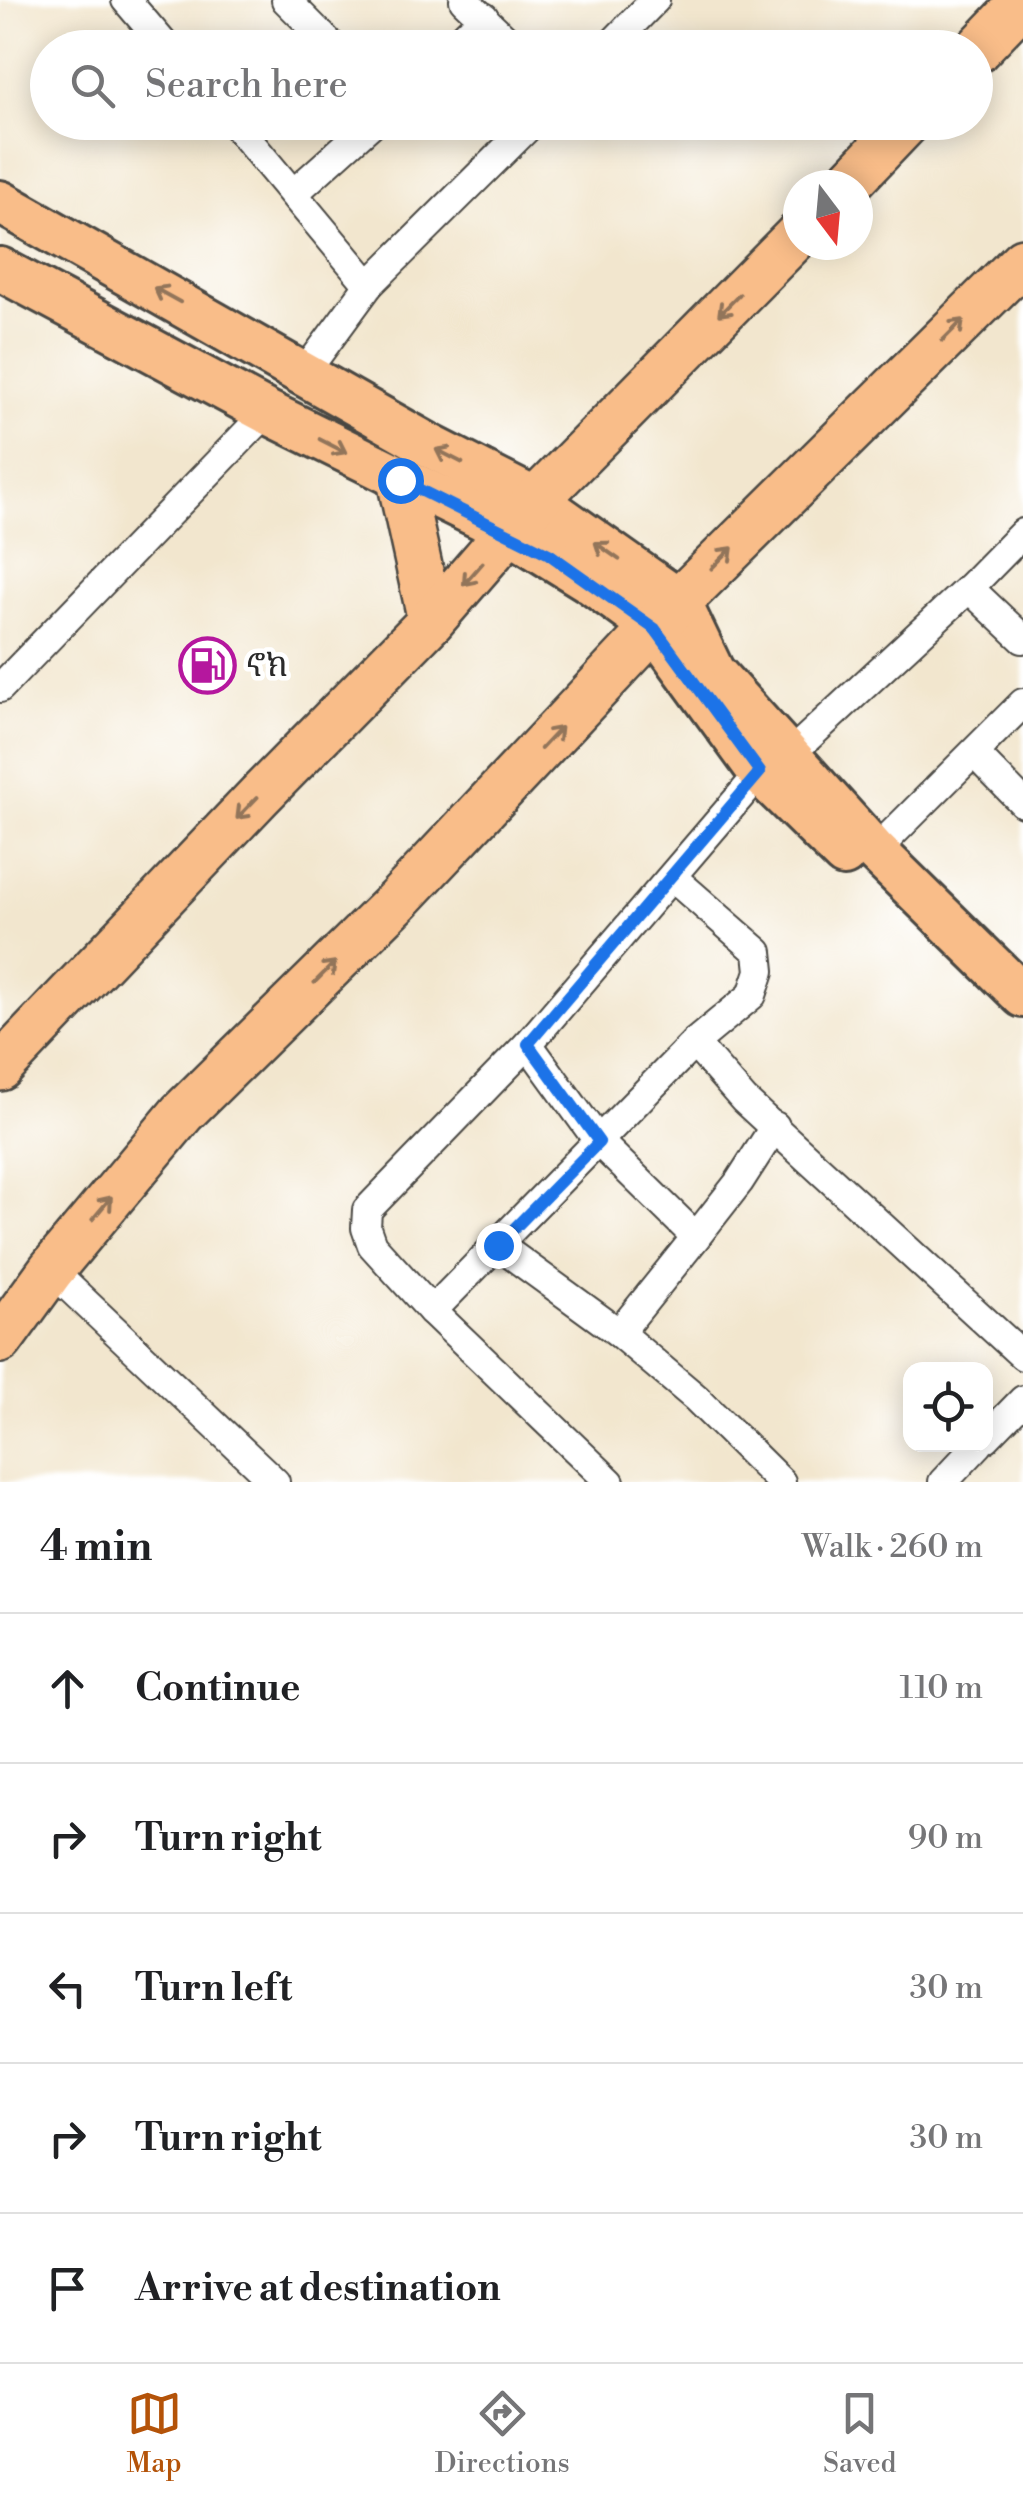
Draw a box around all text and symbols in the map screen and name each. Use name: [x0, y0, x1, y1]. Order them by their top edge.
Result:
search box: [30, 30, 993, 140]
icon: search: [65, 58, 120, 113]
text: Search here: [145, 62, 348, 109]
north arrow: [783, 170, 873, 260]
one-way arrow: [152, 285, 182, 305]
one-way arrow: [718, 292, 742, 316]
one-way arrow: [941, 318, 965, 342]
one-way arrow: [318, 437, 348, 456]
one-way arrow: [435, 446, 465, 465]
route start: [378, 458, 424, 504]
one-way arrow: [594, 541, 622, 562]
one-way arrow: [710, 547, 734, 571]
one-way arrow: [461, 561, 484, 586]
fuel station icon: ኖክ: [178, 636, 238, 696]
place label: ኖክ: [247, 646, 288, 686]
one-way arrow: [539, 727, 563, 751]
one-way arrow: [236, 795, 259, 820]
one-way arrow: [312, 960, 336, 984]
one-way arrow: [91, 1196, 113, 1222]
route end: [476, 1223, 522, 1269]
map controls: [903, 1362, 993, 1452]
button: locate: [903, 1362, 993, 1452]
text: 4 min: [40, 1521, 152, 1574]
text: Walk · 260 m: [802, 1527, 983, 1567]
icon: ahead: [40, 1661, 95, 1716]
text: Continue: [135, 1665, 300, 1712]
text: 110 m: [900, 1668, 983, 1708]
icon: right: [40, 1811, 95, 1866]
text: Turn right: [135, 1815, 321, 1862]
text: 90 m: [908, 1818, 983, 1858]
icon: left: [40, 1961, 95, 2016]
text: Turn left: [135, 1965, 292, 2012]
text: 30 m: [909, 1968, 983, 2008]
icon: right: [40, 2111, 95, 2166]
text: Turn right: [135, 2115, 321, 2162]
text: 30 m: [909, 2118, 983, 2158]
icon: arrive: [40, 2261, 95, 2316]
text: Arrive at destination: [135, 2265, 501, 2312]
tab: Map: [127, 2386, 182, 2481]
tab: Directions: [435, 2386, 570, 2481]
tab: Saved: [823, 2386, 896, 2481]

